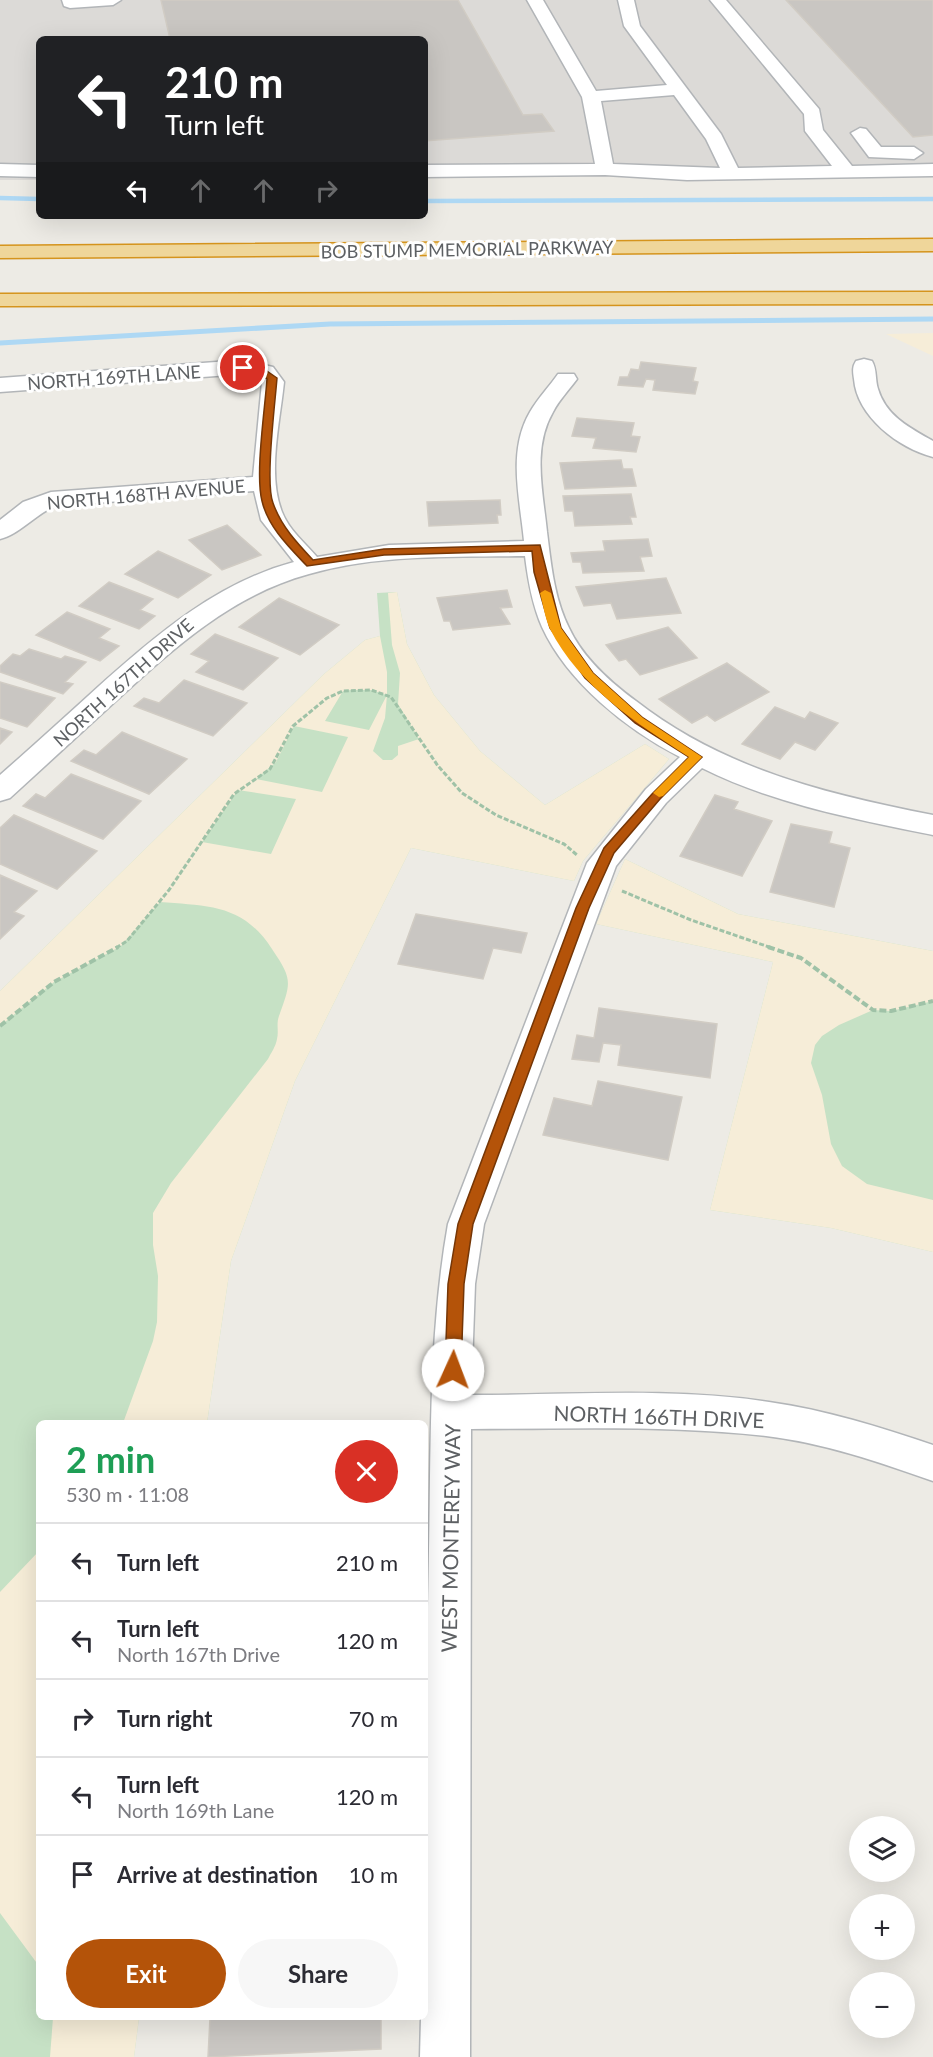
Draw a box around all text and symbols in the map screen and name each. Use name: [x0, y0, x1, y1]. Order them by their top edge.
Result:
text: 210 m: [165, 57, 283, 107]
icon: left: [66, 60, 144, 138]
text: Turn left: [165, 108, 264, 141]
icon: left: [121, 174, 154, 207]
icon: ahead: [184, 174, 217, 207]
icon: ahead: [247, 174, 280, 207]
icon: right: [310, 174, 343, 207]
street label: BOB STUMP MEMORIAL PARKWAY: [320, 235, 614, 263]
pin: [217, 342, 268, 393]
icon: arrive: [226, 351, 259, 384]
street label: NORTH 169TH LANE: [27, 360, 201, 394]
street label: NORTH 168TH AVENUE: [46, 474, 246, 514]
street label: NORTH 167TH DRIVE: [48, 613, 198, 751]
position arrow: [421, 1338, 485, 1402]
street label: NORTH 166TH DRIVE: [553, 1400, 765, 1432]
street label: WEST MONTEREY WAY: [436, 1423, 465, 1653]
text: 2 min: [66, 1437, 155, 1481]
button: close: [335, 1440, 398, 1503]
text: 530 m · 11:08: [66, 1482, 189, 1506]
icon: left: [66, 1546, 99, 1579]
text: Turn left: [117, 1549, 199, 1576]
text: 210 m: [336, 1549, 398, 1576]
text: Turn left: [117, 1615, 199, 1642]
icon: left: [66, 1624, 99, 1657]
text: 120 m: [336, 1627, 398, 1654]
text: North 167th Drive: [117, 1642, 280, 1666]
icon: right: [66, 1702, 99, 1735]
text: Turn right: [117, 1705, 212, 1732]
text: 70 m: [349, 1705, 398, 1732]
text: Turn left: [117, 1771, 199, 1798]
icon: left: [66, 1780, 99, 1813]
text: 120 m: [336, 1783, 398, 1810]
text: North 169th Lane: [117, 1798, 274, 1822]
map controls: [849, 1816, 915, 2038]
button: layers: [849, 1816, 915, 1882]
icon: arrive: [66, 1858, 99, 1891]
text: Arrive at destination: [117, 1861, 318, 1888]
text: 10 m: [349, 1861, 398, 1888]
button: +: [849, 1894, 915, 1960]
button: Exit: [66, 1939, 226, 2008]
button: Share: [238, 1939, 398, 2008]
button: −: [849, 1972, 915, 2038]

